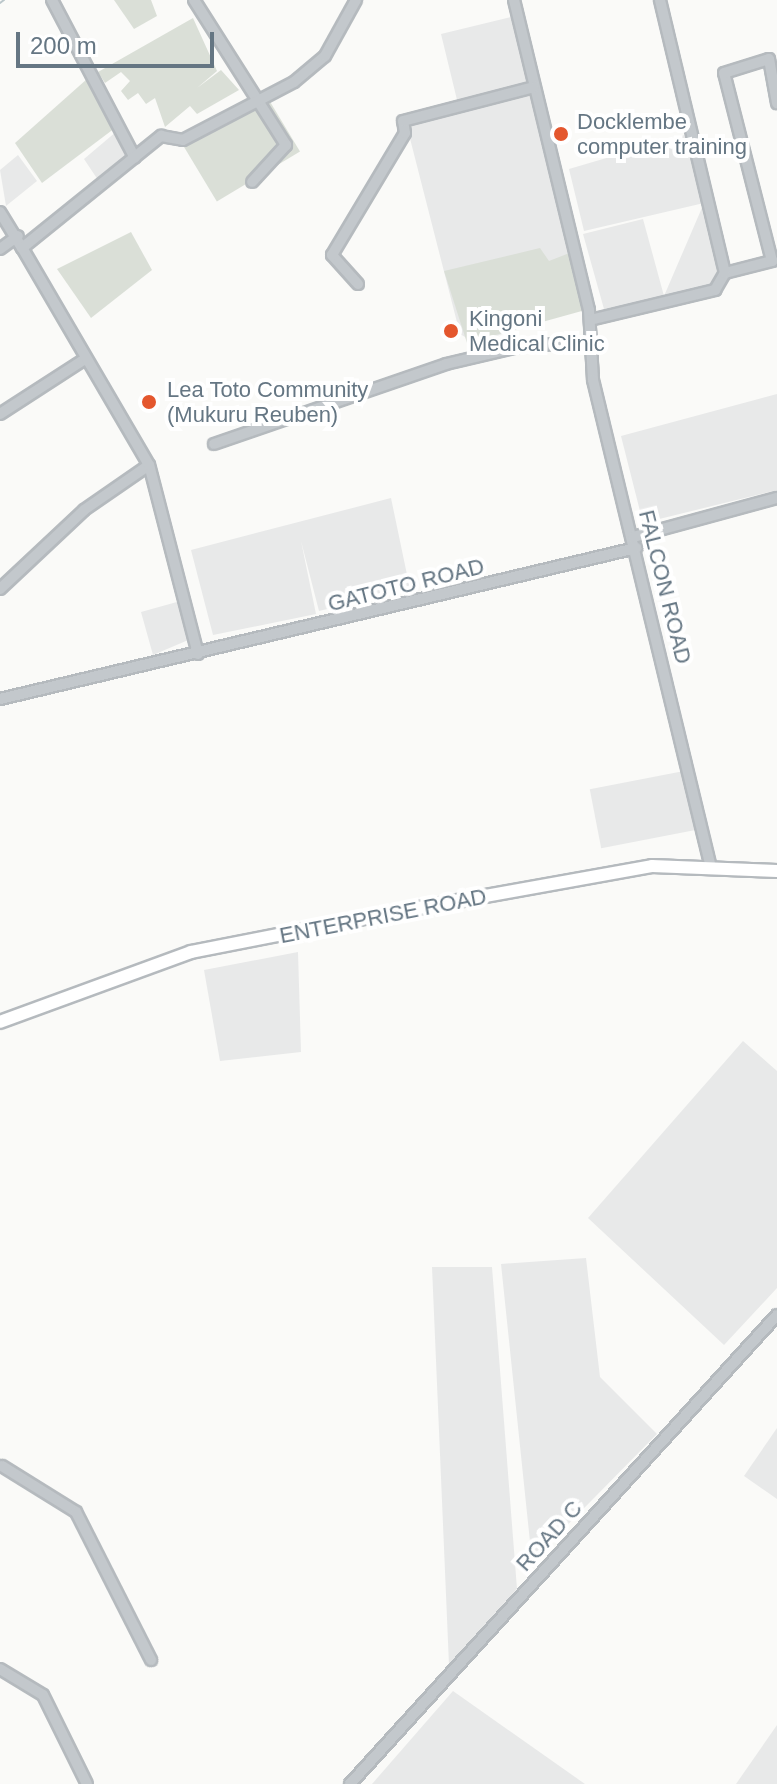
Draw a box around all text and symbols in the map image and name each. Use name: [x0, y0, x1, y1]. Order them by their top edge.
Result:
scale bar: [20, 16, 218, 66]
text: 200 m: [30, 32, 97, 59]
place label: Docklembe computer training: [577, 108, 747, 160]
marker: Docklembe computer training: [552, 125, 570, 143]
place label: Kingoni Medical Clinic: [469, 305, 605, 356]
marker: Kingoni Medical Clinic: [440, 320, 462, 342]
place label: Lea Toto Community (Mukuru Reuben): [167, 376, 369, 428]
marker: Lea Toto Community (Mukuru Reuben): [138, 391, 160, 413]
street label: FALCON ROAD: [633, 507, 697, 667]
street label: GATOTO ROAD: [325, 553, 487, 617]
street label: ENTERPRISE ROAD: [277, 883, 489, 949]
street label: ROAD C: [511, 1495, 587, 1577]

